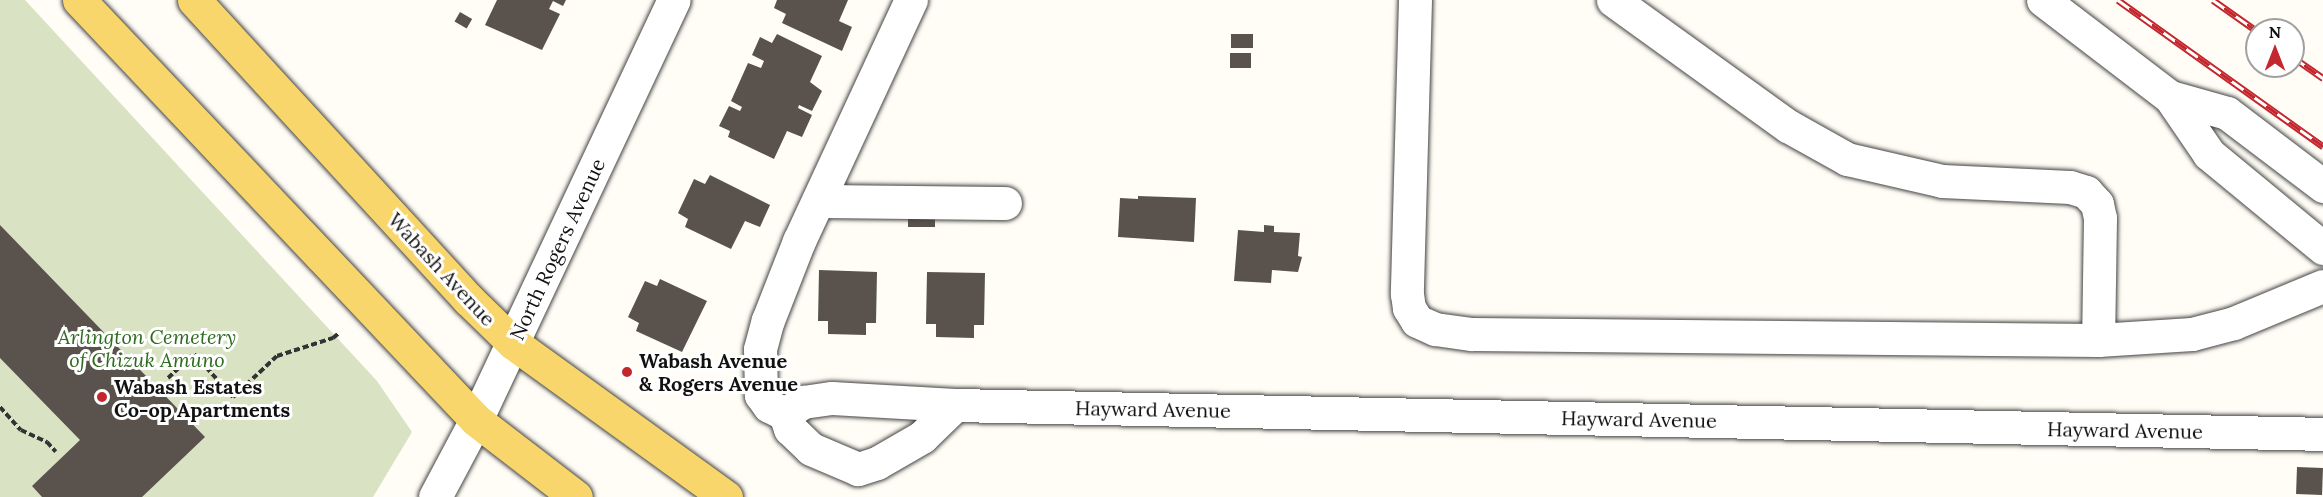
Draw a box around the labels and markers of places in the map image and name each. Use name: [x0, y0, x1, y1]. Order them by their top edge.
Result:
place label: Wabash Avenue & Rogers Avenue: [639, 348, 798, 395]
marker: Wabash Avenue & Rogers Avenue: [620, 365, 634, 379]
place label: Wabash Estates Co-op Apartments: [114, 374, 290, 421]
marker: Wabash Estates Co-op Apartments: [95, 390, 109, 404]

